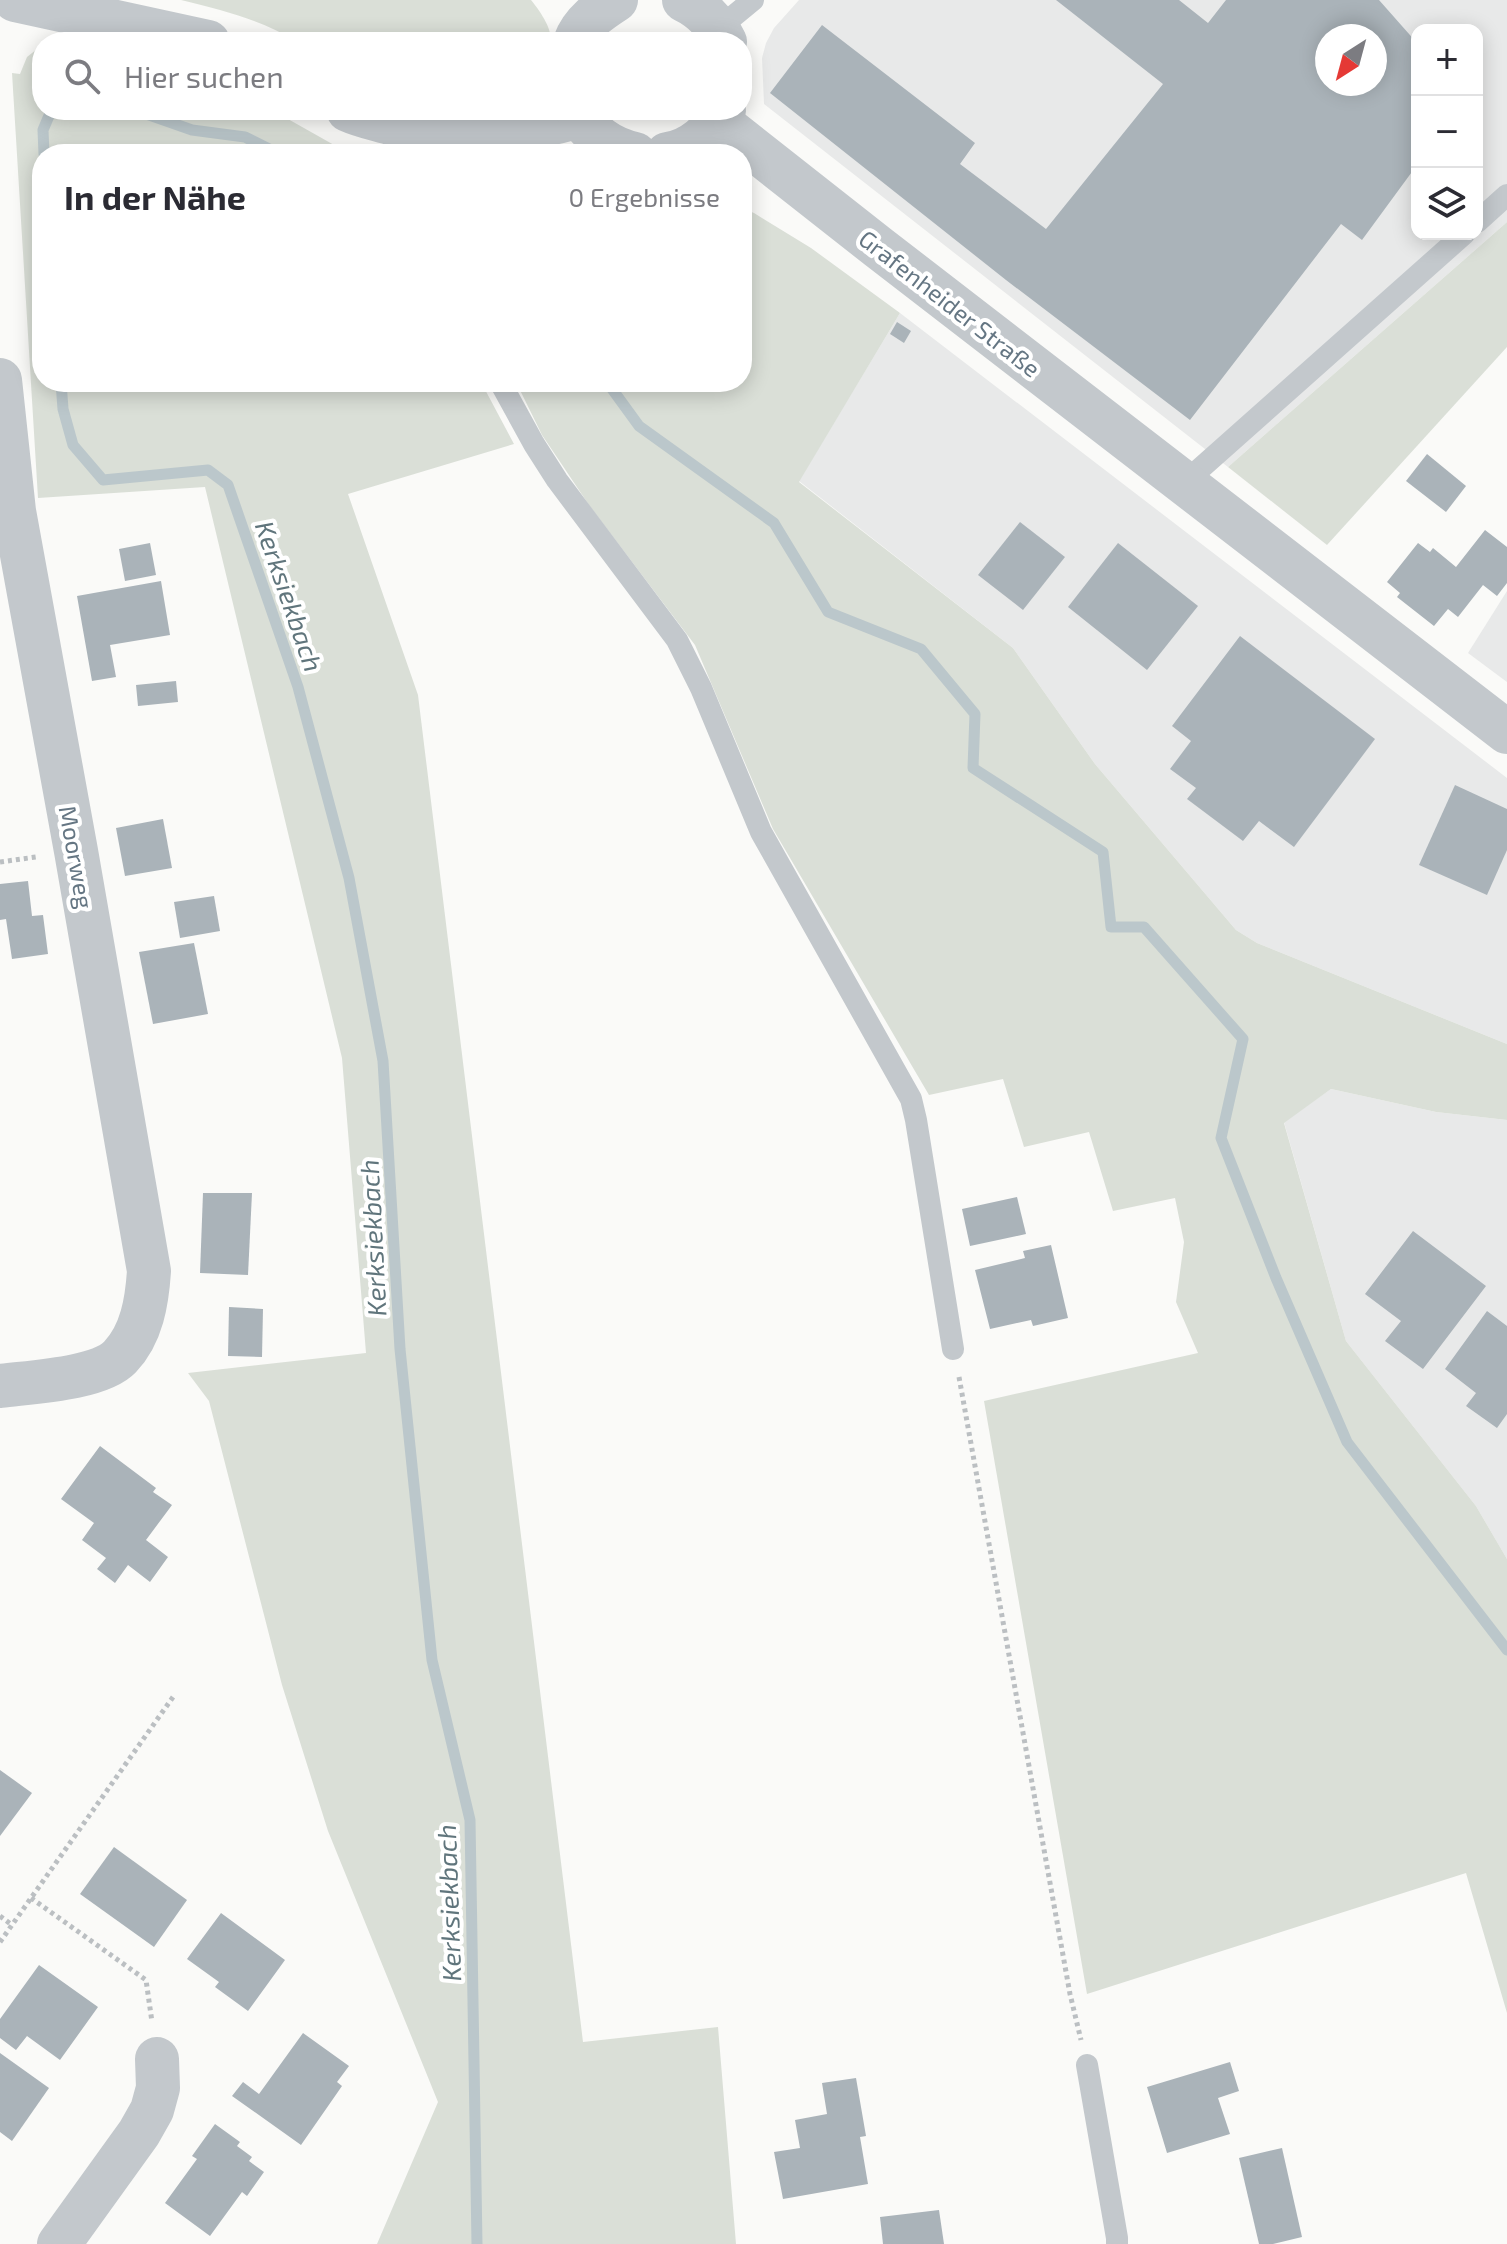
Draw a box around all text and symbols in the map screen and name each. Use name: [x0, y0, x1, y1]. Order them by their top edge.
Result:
north arrow: [1315, 24, 1387, 96]
map controls: [1411, 24, 1483, 240]
button: +: [1411, 24, 1483, 96]
search box: [32, 32, 752, 120]
icon: search: [60, 54, 104, 98]
text: Hier suchen: [124, 58, 284, 94]
button: −: [1411, 96, 1483, 168]
button: layers: [1411, 168, 1483, 240]
text: In der Nähe: [64, 176, 246, 217]
text: 0 Ergebnisse: [569, 181, 720, 212]
street label: Grafenheider Straße: [854, 223, 1046, 383]
water label: Kerksiekbach: [250, 517, 330, 675]
street label: Moorweg: [54, 803, 100, 911]
water label: Kerksiekbach: [352, 1159, 392, 1317]
water label: Kerksiekbach: [430, 1824, 466, 1982]

